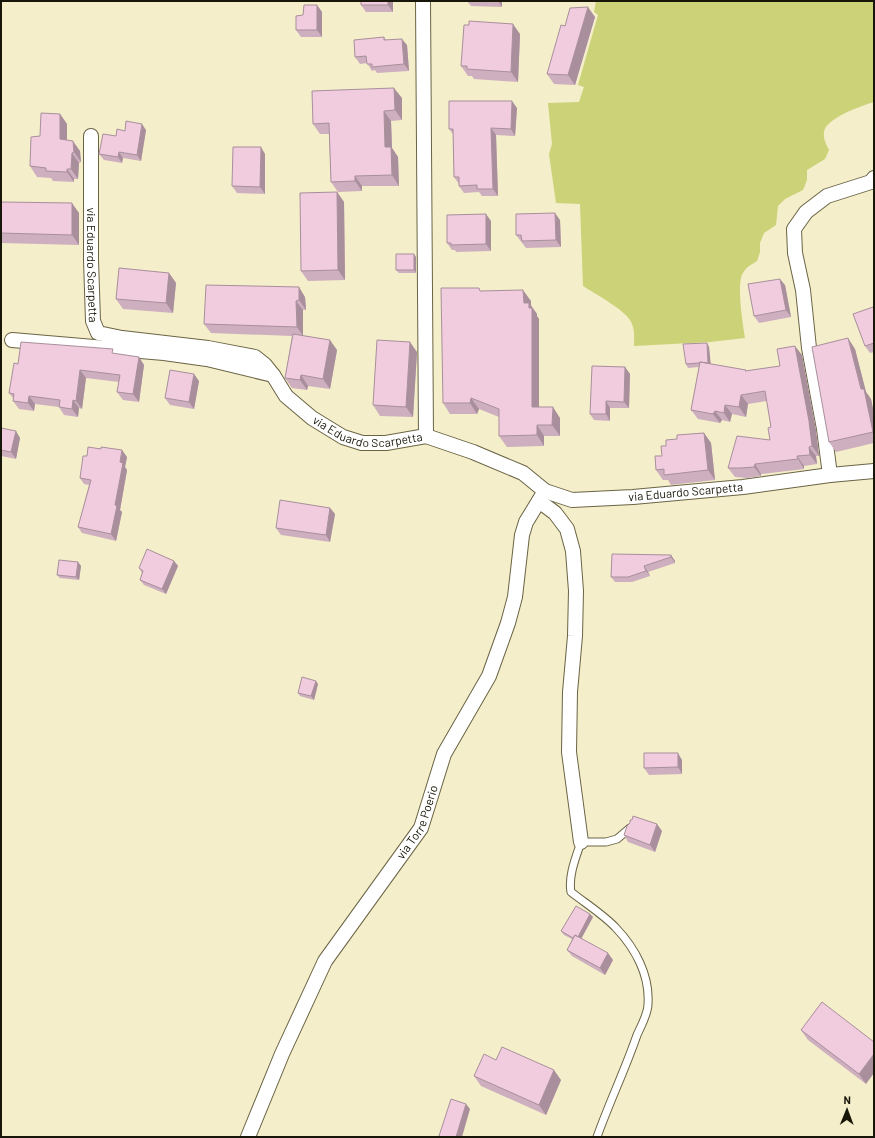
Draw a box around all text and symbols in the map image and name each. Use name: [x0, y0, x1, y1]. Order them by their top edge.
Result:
street label: via Eduardo Scarpetta: [85, 207, 101, 323]
street label: via Eduardo Scarpetta: [311, 412, 423, 449]
street label: via Eduardo Scarpetta: [628, 479, 744, 503]
street label: via Torre Poerio: [393, 783, 440, 861]
north arrow: [827, 1090, 867, 1130]
text: N: [843, 1093, 851, 1106]

